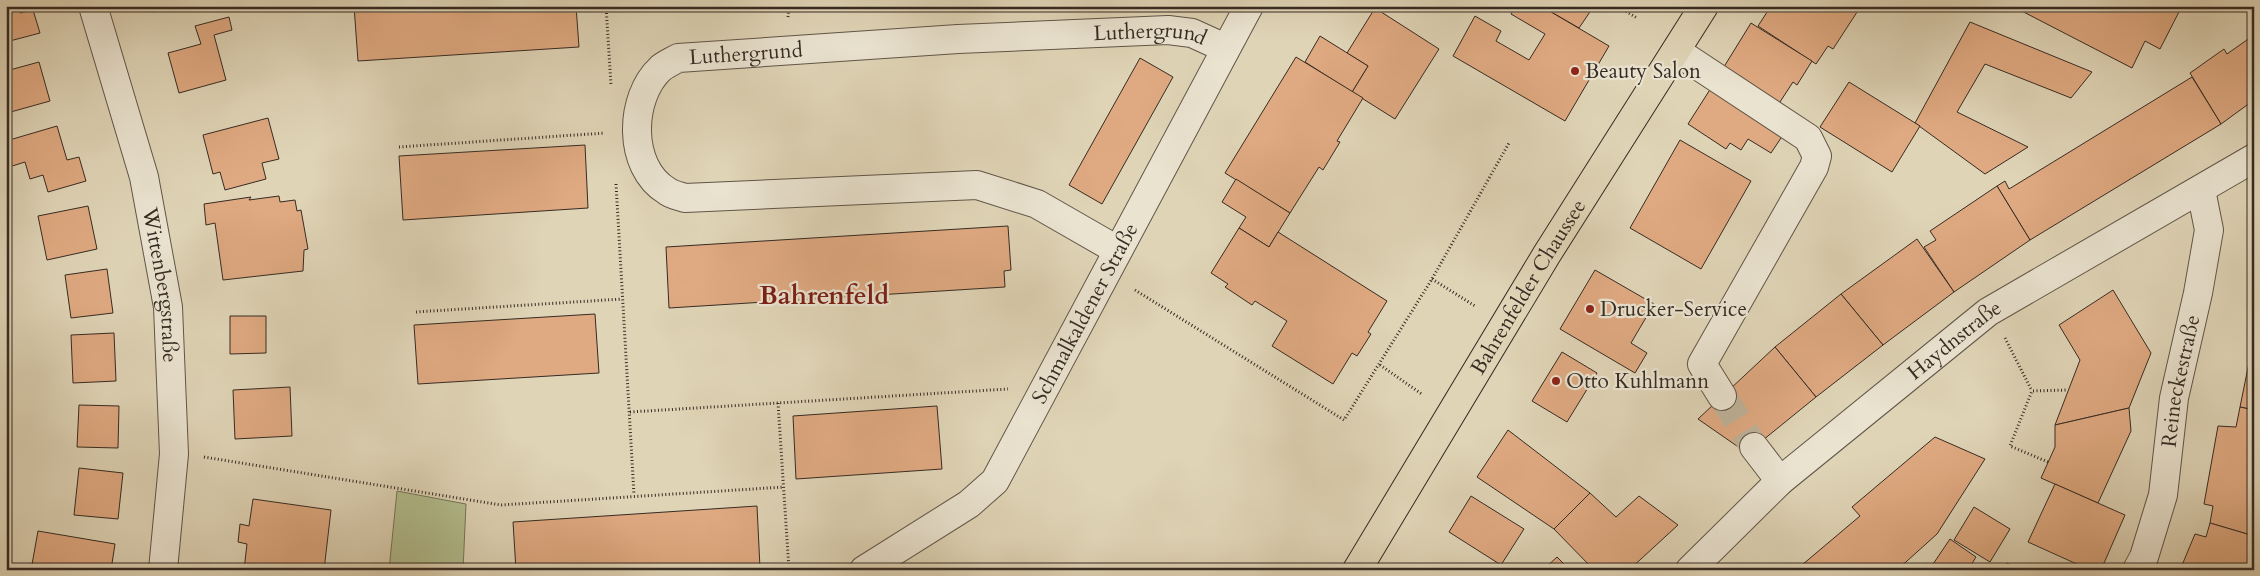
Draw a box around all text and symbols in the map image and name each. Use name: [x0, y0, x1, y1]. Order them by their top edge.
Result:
street label: Luthergrund: [1093, 16, 1211, 53]
street label: Luthergrund: [688, 36, 804, 72]
place label: Beauty Salon: [1585, 57, 1701, 86]
marker: Beauty Salon: [1569, 65, 1581, 77]
street label: Bahrenfelder Chaussee: [1464, 194, 1593, 380]
street label: Wittenbergstraße: [135, 204, 184, 363]
street label: Schmalkaldener Straße: [1025, 218, 1145, 409]
district label: Bahrenfeld: [759, 278, 889, 313]
street label: Haydnstraße: [1901, 293, 2007, 387]
place label: Drucker-Service: [1600, 295, 1747, 324]
marker: Drucker-Service: [1584, 303, 1596, 315]
street label: Reineckestraße: [2155, 312, 2208, 449]
place label: Otto Kuhlmann: [1566, 367, 1709, 396]
marker: Otto Kuhlmann: [1550, 375, 1562, 387]

